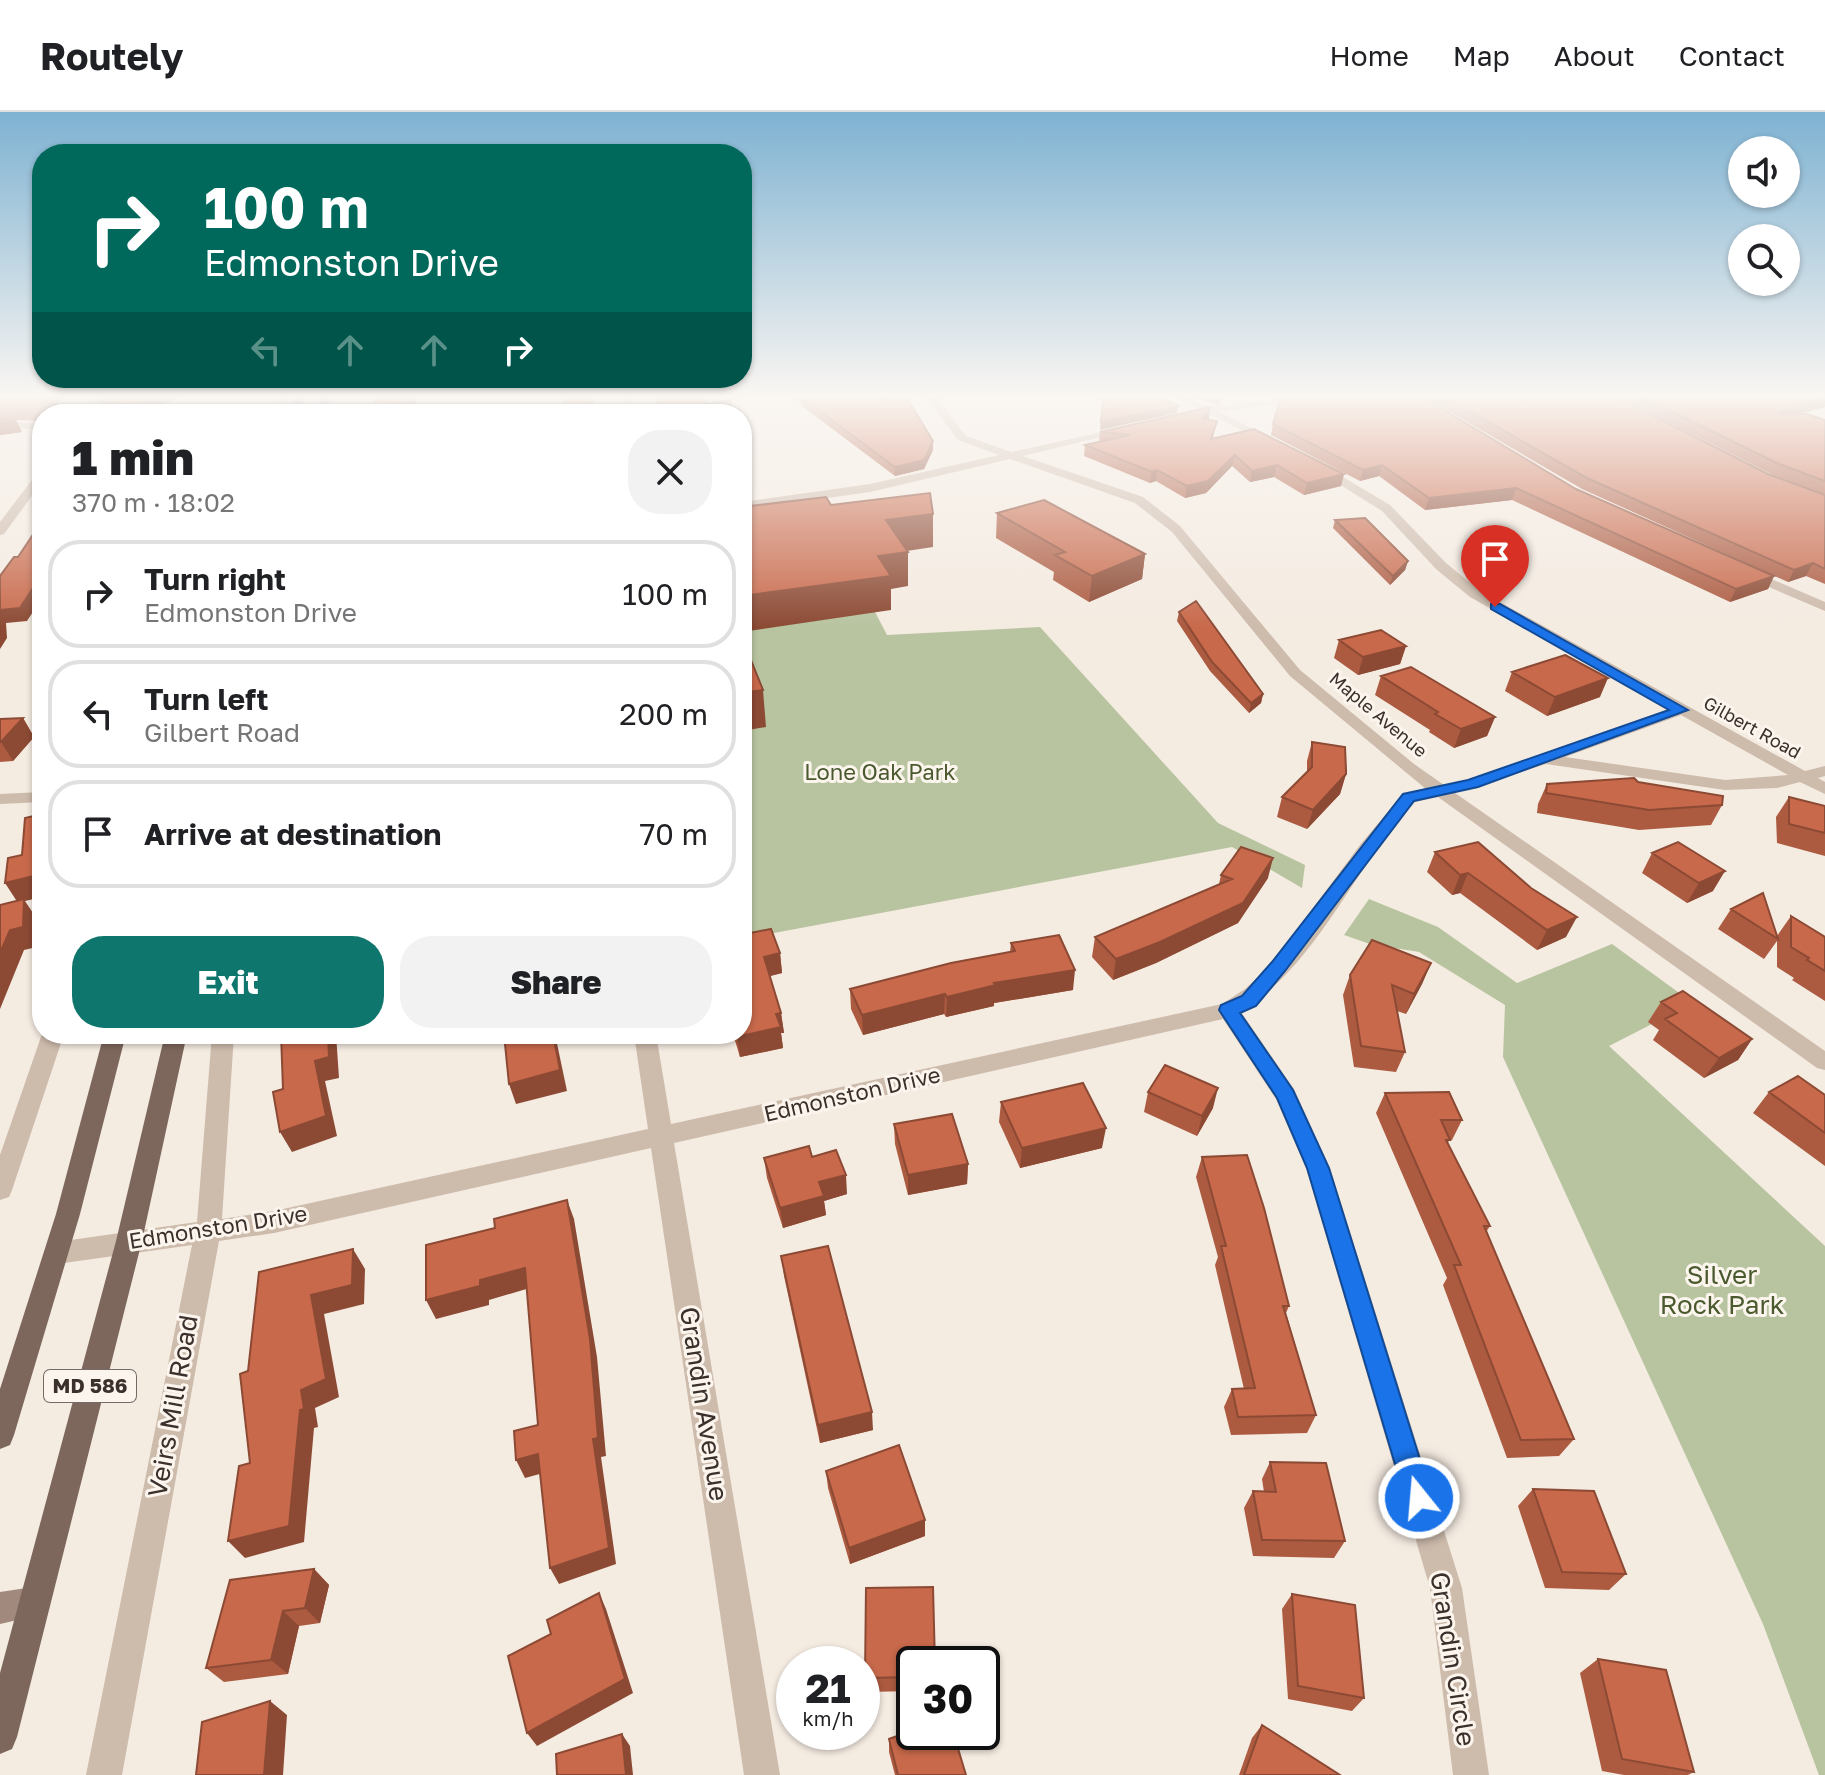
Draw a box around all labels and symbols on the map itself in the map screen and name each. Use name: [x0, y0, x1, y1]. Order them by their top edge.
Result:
pin: [1461, 525, 1529, 607]
street label: Maple Avenue: [1325, 667, 1432, 761]
street label: Gilbert Road: [1700, 691, 1805, 763]
park label: Lone Oak Park: [804, 758, 956, 785]
street label: Edmonston Drive: [761, 1060, 943, 1127]
street label: Edmonston Drive: [127, 1199, 309, 1254]
park label: Silver Rock Park: [1660, 1259, 1785, 1320]
street label: Grandin Avenue: [674, 1305, 735, 1503]
street label: Veirs Mill Road: [141, 1312, 204, 1499]
road number: MD 586: [44, 1370, 136, 1402]
position arrow: [1377, 1456, 1461, 1540]
street label: Grandin Circle: [1424, 1569, 1483, 1748]
speed limit sign: 30: [896, 1646, 1000, 1750]

